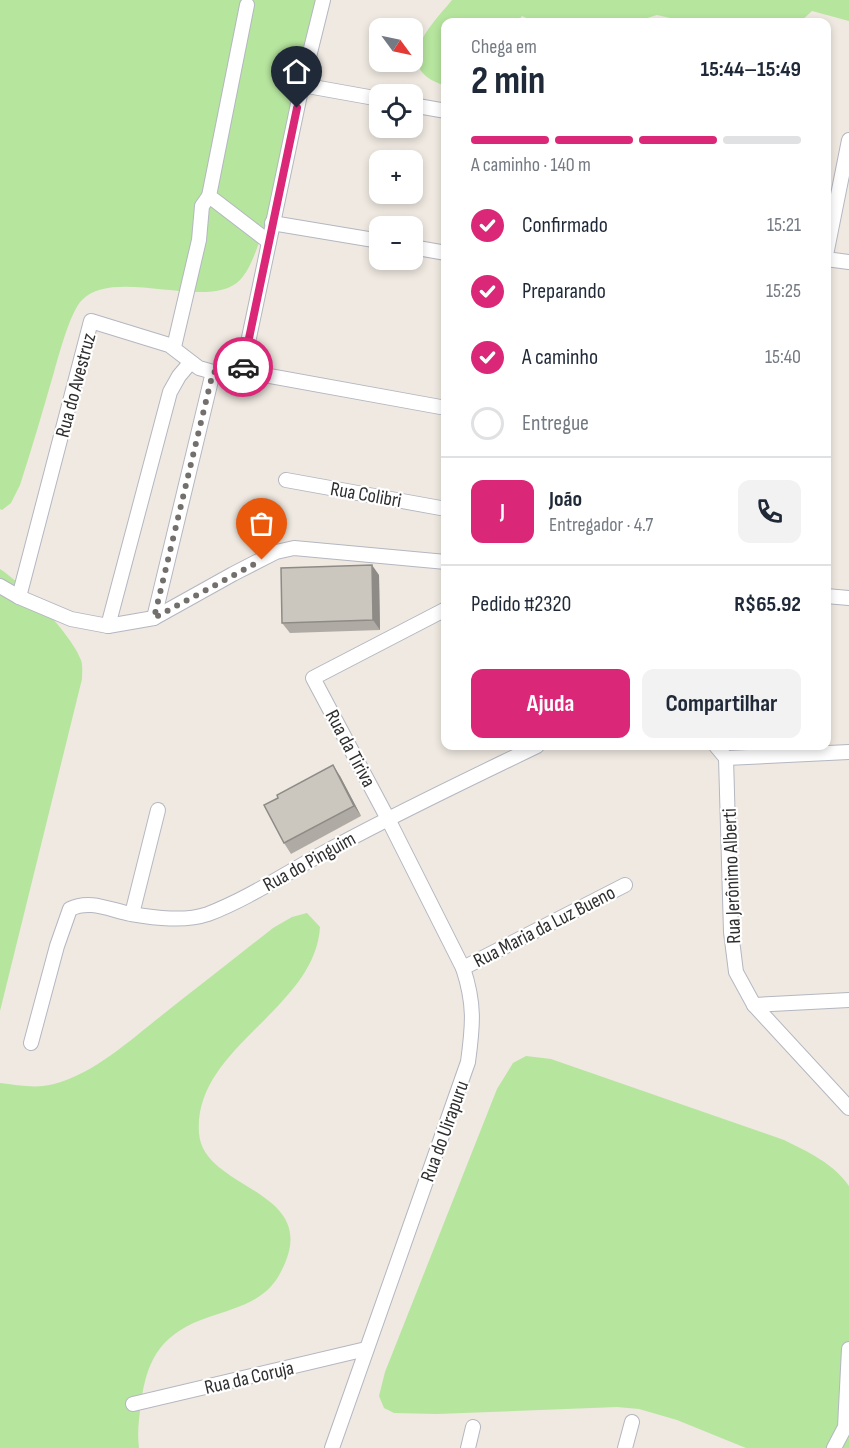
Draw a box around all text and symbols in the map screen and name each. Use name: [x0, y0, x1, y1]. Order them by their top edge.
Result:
north arrow: [369, 18, 423, 72]
map controls: [369, 18, 423, 270]
text: Chega em: [471, 35, 537, 59]
pin: [271, 46, 322, 108]
icon: home: [280, 55, 313, 88]
text: 15:44–15:49: [701, 56, 801, 83]
text: 2 min: [471, 58, 545, 105]
button: locate: [369, 84, 423, 138]
button: +: [369, 150, 423, 204]
text: A caminho · 140 m: [471, 153, 591, 177]
icon: check: [471, 209, 504, 242]
text: Confirmado: [522, 212, 608, 239]
text: 15:21: [767, 213, 801, 237]
button: −: [369, 216, 423, 270]
icon: check: [471, 275, 504, 308]
text: Preparando: [522, 278, 606, 305]
text: 15:25: [766, 279, 801, 303]
street label: Rua do Avestruz: [51, 331, 101, 440]
courier: [213, 337, 273, 397]
icon: check: [471, 341, 504, 374]
text: A caminho: [522, 344, 598, 371]
text: 15:40: [765, 345, 801, 369]
icon: car: [227, 351, 260, 384]
text: Entregue: [522, 410, 589, 437]
street label: Rua Colibri: [328, 477, 403, 513]
button: phone: [738, 480, 801, 543]
text: João: [549, 486, 582, 513]
pin: [236, 498, 287, 560]
text: J: [500, 498, 505, 525]
icon: bag: [245, 507, 278, 540]
text: Entregador · 4.7: [549, 513, 653, 537]
text: Pedido #2320: [471, 591, 571, 618]
text: R$65.92: [734, 591, 801, 618]
button: Ajuda: [471, 669, 630, 738]
button: Compartilhar: [642, 669, 801, 738]
street label: Rua da Tiriva: [320, 706, 380, 791]
street label: Rua Jerônimo Alberti: [718, 808, 746, 944]
street label: Rua do Pinguim: [259, 827, 360, 897]
street label: Rua Maria da Luz Bueno: [470, 881, 619, 973]
street label: Rua do Uirapuru: [416, 1078, 474, 1185]
street label: Rua da Coruja: [202, 1356, 296, 1400]

